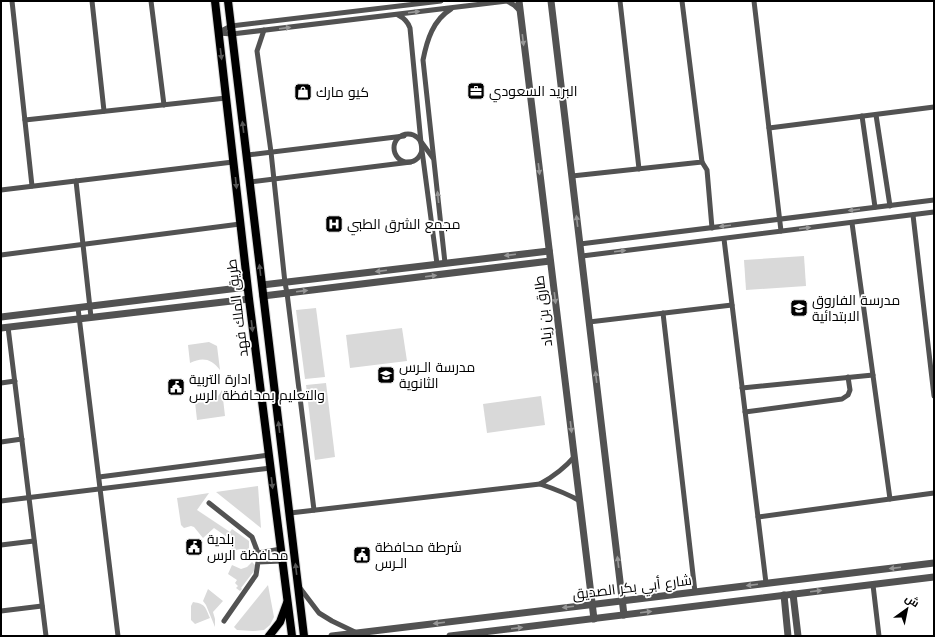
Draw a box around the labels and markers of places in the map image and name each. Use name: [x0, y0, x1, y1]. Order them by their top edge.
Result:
office icon: البريد السعودي: [466, 81, 486, 101]
place label: البريد السعودي: [489, 81, 577, 103]
shop icon: كيو مارك: [293, 82, 313, 102]
place label: كيو مارك: [316, 82, 369, 102]
hospital icon: مجمع الشرق الطبي: [324, 214, 344, 234]
place label: مجمع الشرق الطبي: [347, 214, 460, 236]
place label: مدرسة الفاروق الابتدائية: [812, 290, 900, 326]
school or university icon: مدرسة الفاروق الابتدائية: [789, 298, 809, 318]
place label: مدرسة الـرس الثانوية: [399, 357, 475, 393]
school or university icon: مدرسة الـرس الثانوية: [376, 365, 396, 385]
place label: ادارة التربية والتعليم بمحافظة الرس: [189, 369, 325, 405]
public building icon: ادارة التربية والتعليم بمحافظة الرس: [166, 377, 186, 397]
place label: بلدية محافظة الرس: [207, 529, 289, 565]
public building icon: بلدية محافظة الرس: [184, 537, 204, 557]
place label: شرطة محافظة الـرس: [375, 537, 462, 573]
public building icon: شرطة محافظة الـرس: [352, 545, 372, 565]

